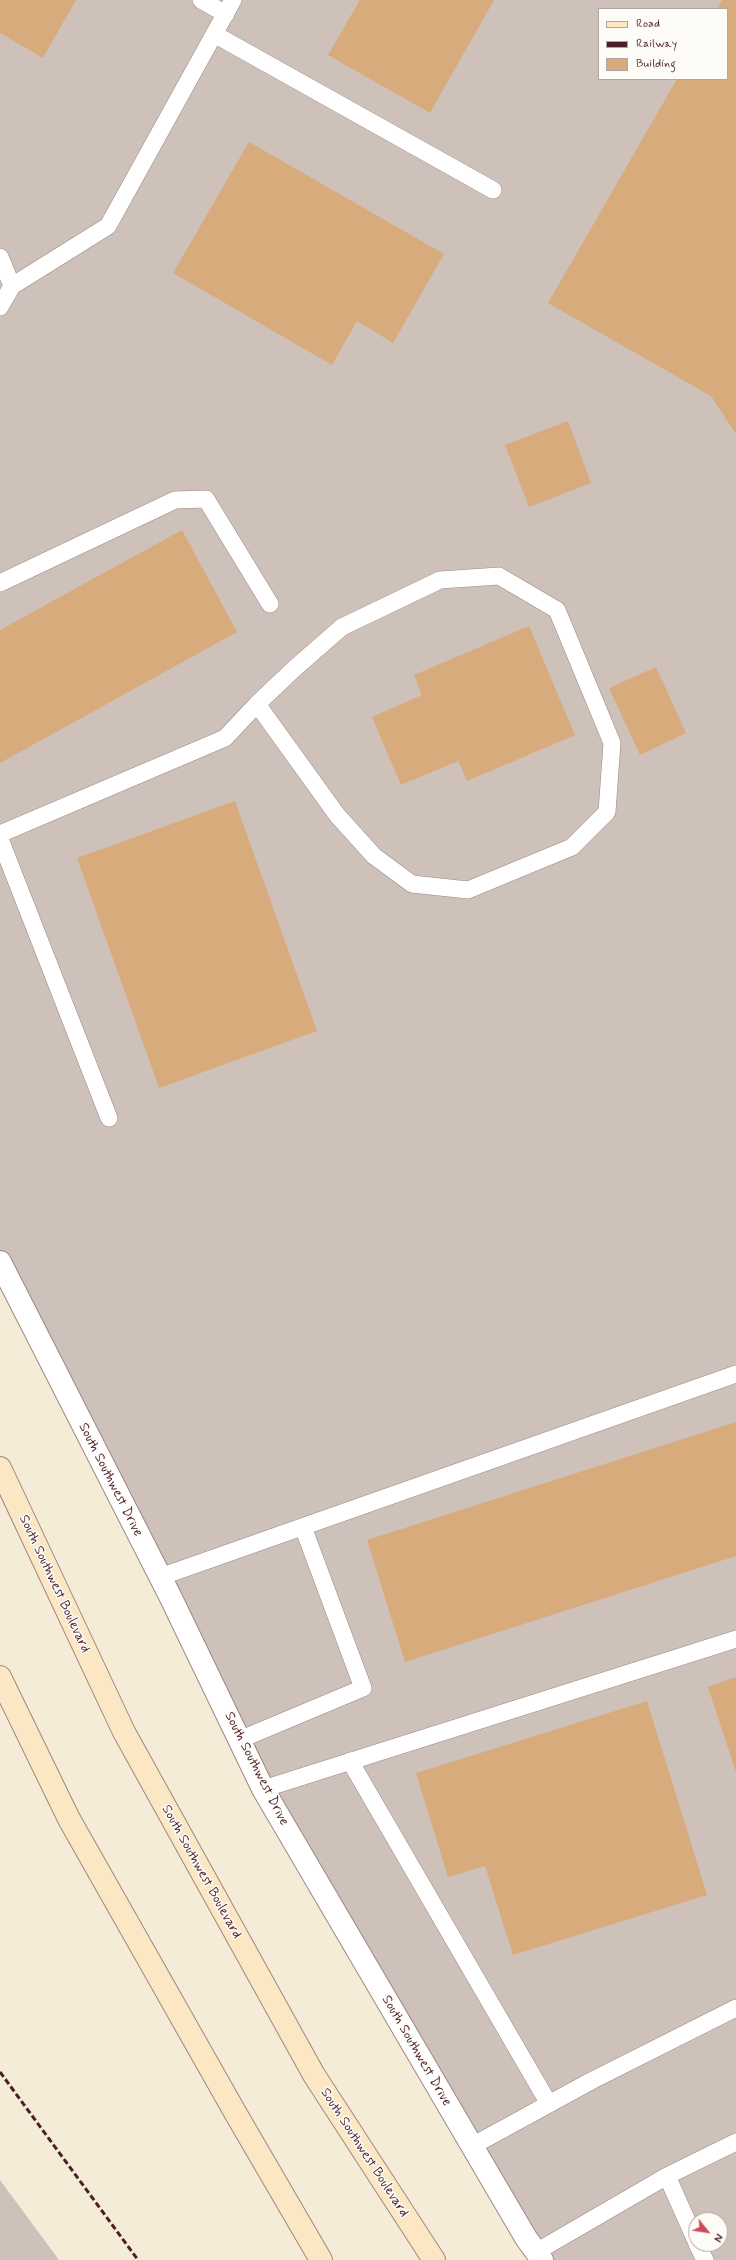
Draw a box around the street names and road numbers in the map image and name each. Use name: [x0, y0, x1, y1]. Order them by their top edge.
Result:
street label: South Southwest Drive: [74, 1420, 146, 1540]
street label: South Southwest Boulevard: [15, 1512, 93, 1656]
street label: South Southwest Drive: [220, 1709, 292, 1829]
street label: South Southwest Boulevard: [157, 1802, 245, 1942]
street label: South Southwest Drive: [377, 1992, 455, 2110]
street label: South Southwest Boulevard: [316, 2085, 412, 2221]

